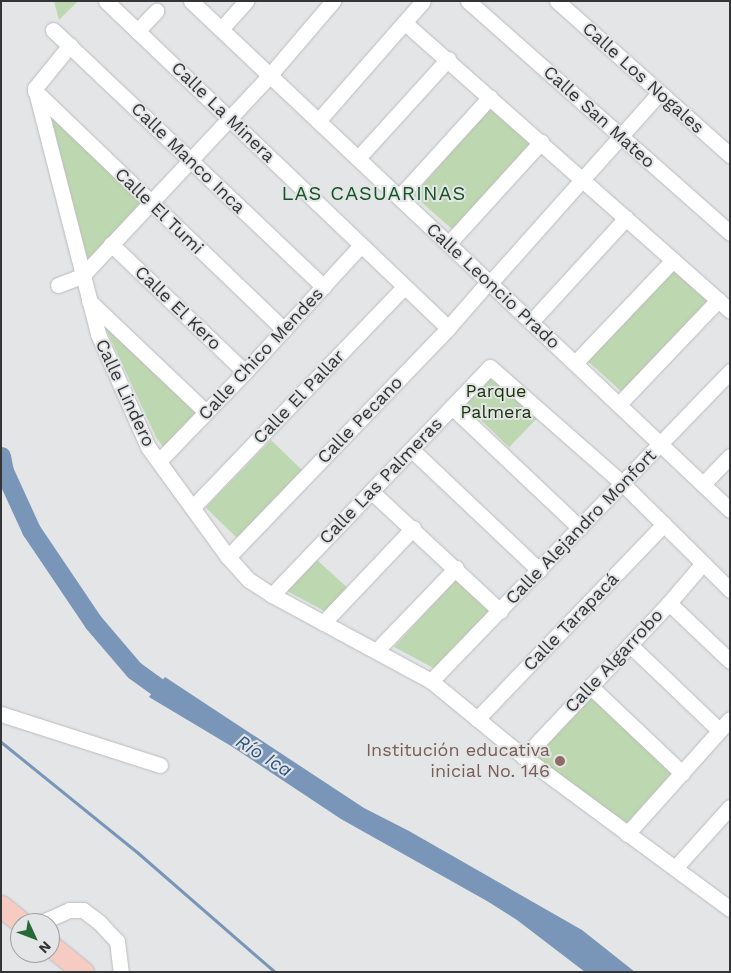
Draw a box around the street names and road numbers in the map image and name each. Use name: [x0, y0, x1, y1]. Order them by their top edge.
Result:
street label: Calle Los Nogales: [578, 18, 708, 138]
street label: Calle La Minera: [167, 57, 279, 167]
street label: Calle San Mateo: [539, 61, 659, 173]
street label: Calle Manco Inca: [126, 98, 250, 218]
street label: Calle El Tumi: [110, 163, 208, 259]
street label: Calle Leoncio Prado: [422, 218, 564, 354]
street label: Calle El Kero: [130, 261, 226, 355]
street label: Calle Chico Mendes: [194, 283, 328, 425]
street label: Calle Lindero: [91, 336, 159, 450]
street label: Calle El Pallar: [249, 345, 349, 449]
street label: Calle Pecano: [313, 372, 407, 468]
street label: Calle Las Palmeras: [315, 413, 447, 549]
street label: Calle Alejandro Monfort: [501, 445, 661, 609]
street label: Calle Tarapacá: [519, 568, 623, 676]
street label: Calle Algarrobo: [560, 604, 668, 718]

